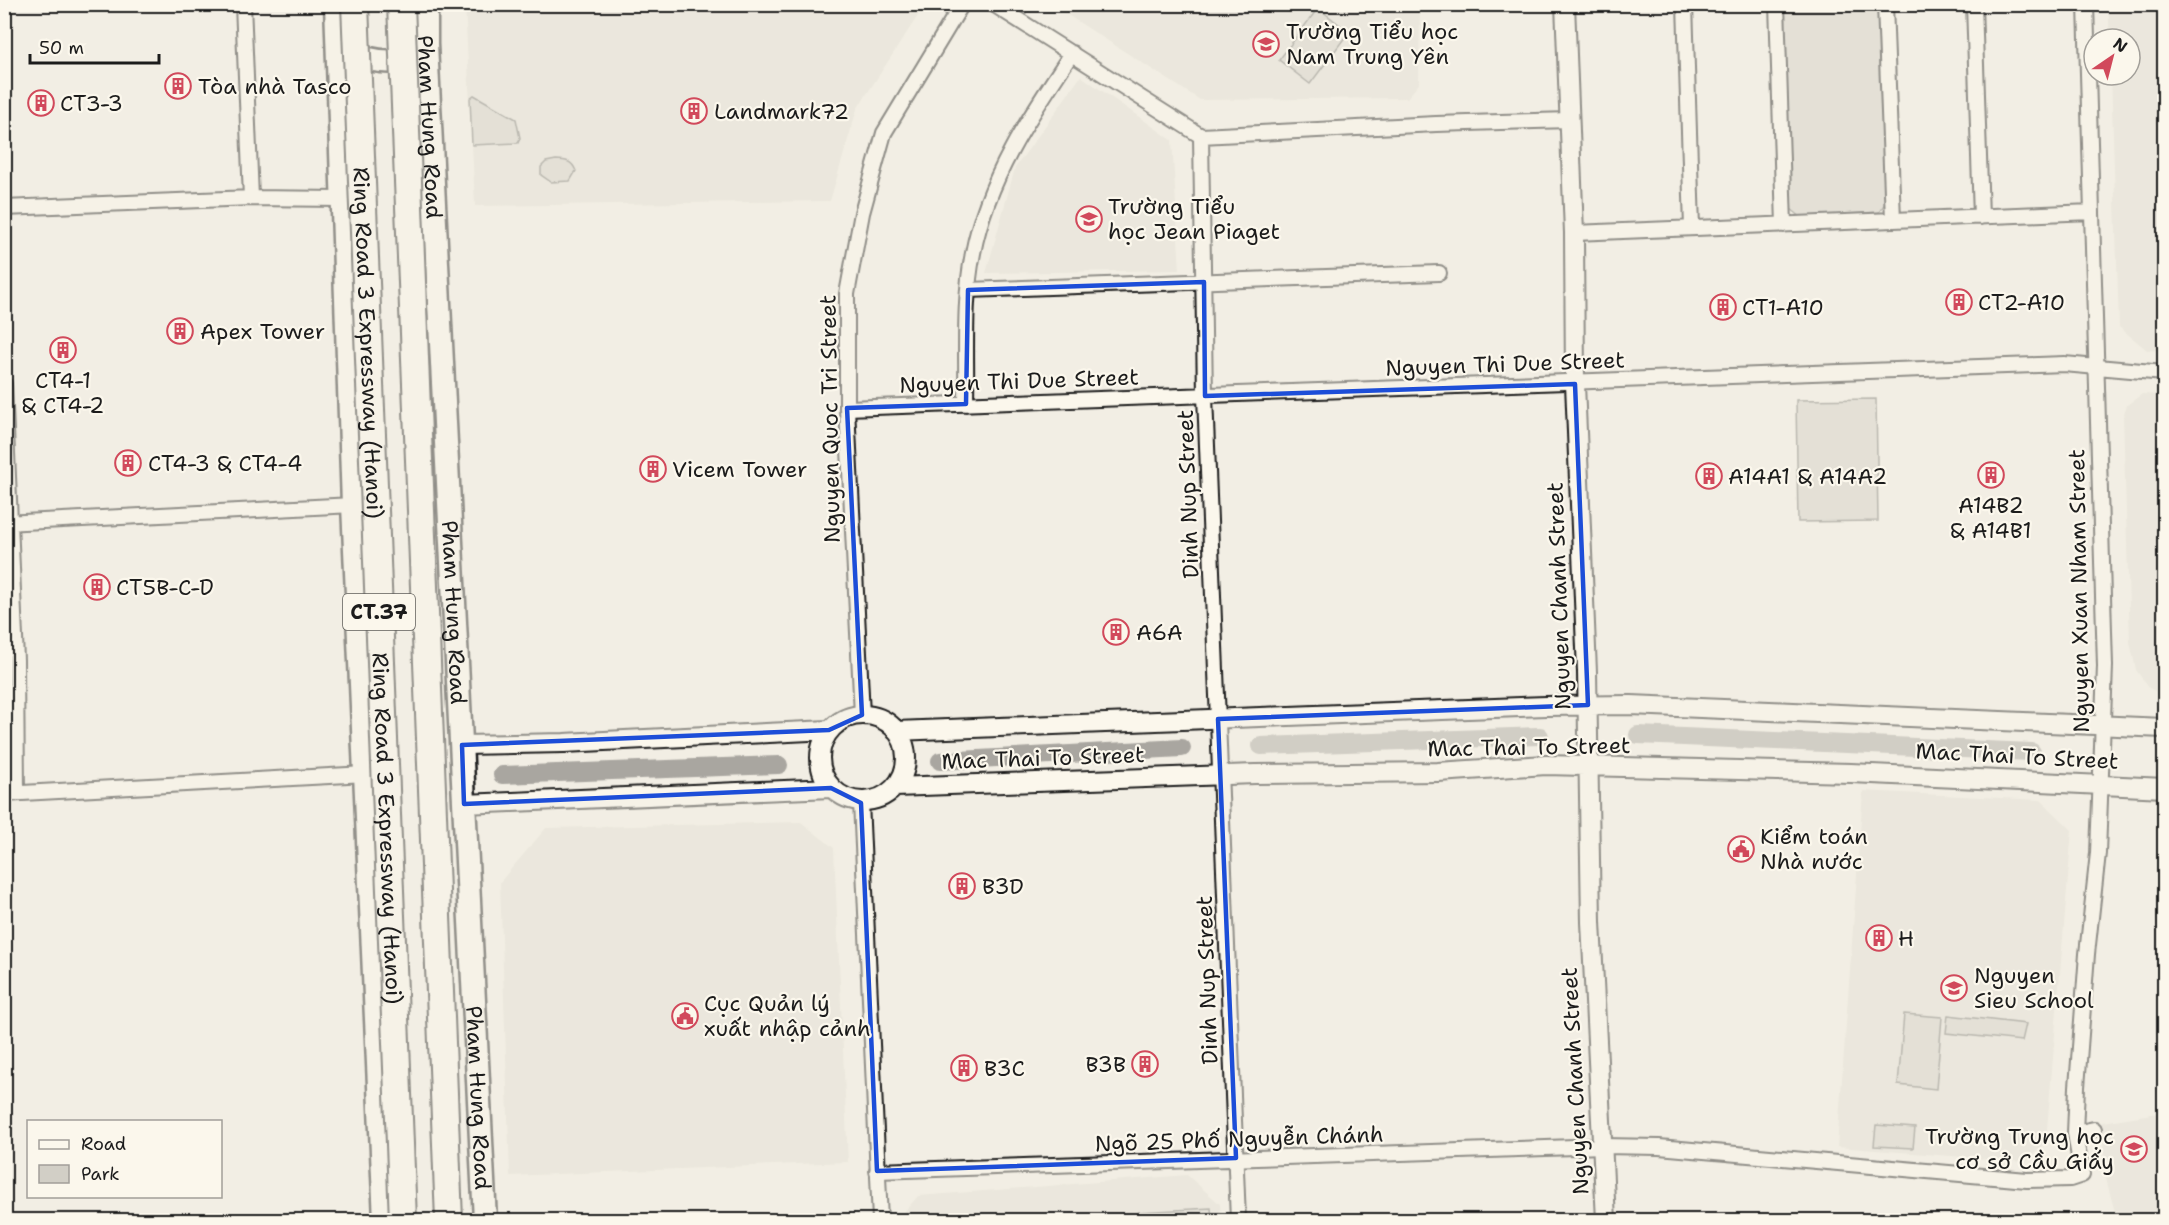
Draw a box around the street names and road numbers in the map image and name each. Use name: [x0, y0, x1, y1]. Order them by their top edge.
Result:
street label: Pham Hung Road: [412, 35, 449, 220]
street label: Ring Road 3 Expressway (Hanoi): [347, 166, 390, 519]
street label: Nguyen Quoc Tri Street: [813, 295, 847, 543]
street label: Nguyen Thi Due Street: [1385, 345, 1625, 383]
street label: Nguyen Thi Due Street: [899, 362, 1139, 400]
street label: Dinh Nup Street: [1171, 409, 1205, 579]
street label: Nguyen Xuan Nham Street: [2062, 449, 2096, 733]
street label: Nguyen Chanh Street: [1541, 482, 1577, 710]
street label: Pham Hung Road: [435, 520, 474, 705]
road number: CT.37: [343, 594, 415, 630]
street label: Ring Road 3 Expressway (Hanoi): [366, 652, 409, 1005]
street label: Mac Thai To Street: [1427, 731, 1631, 763]
street label: Mac Thai To Street: [1915, 736, 2119, 776]
street label: Mac Thai To Street: [941, 740, 1145, 776]
street label: Dinh Nup Street: [1190, 895, 1224, 1065]
street label: Nguyen Chanh Street: [1555, 966, 1595, 1196]
street label: Pham Hung Road: [460, 1005, 498, 1190]
street label: Ngõ 25 Phố Nguyễn Chánh: [1094, 1119, 1384, 1159]

